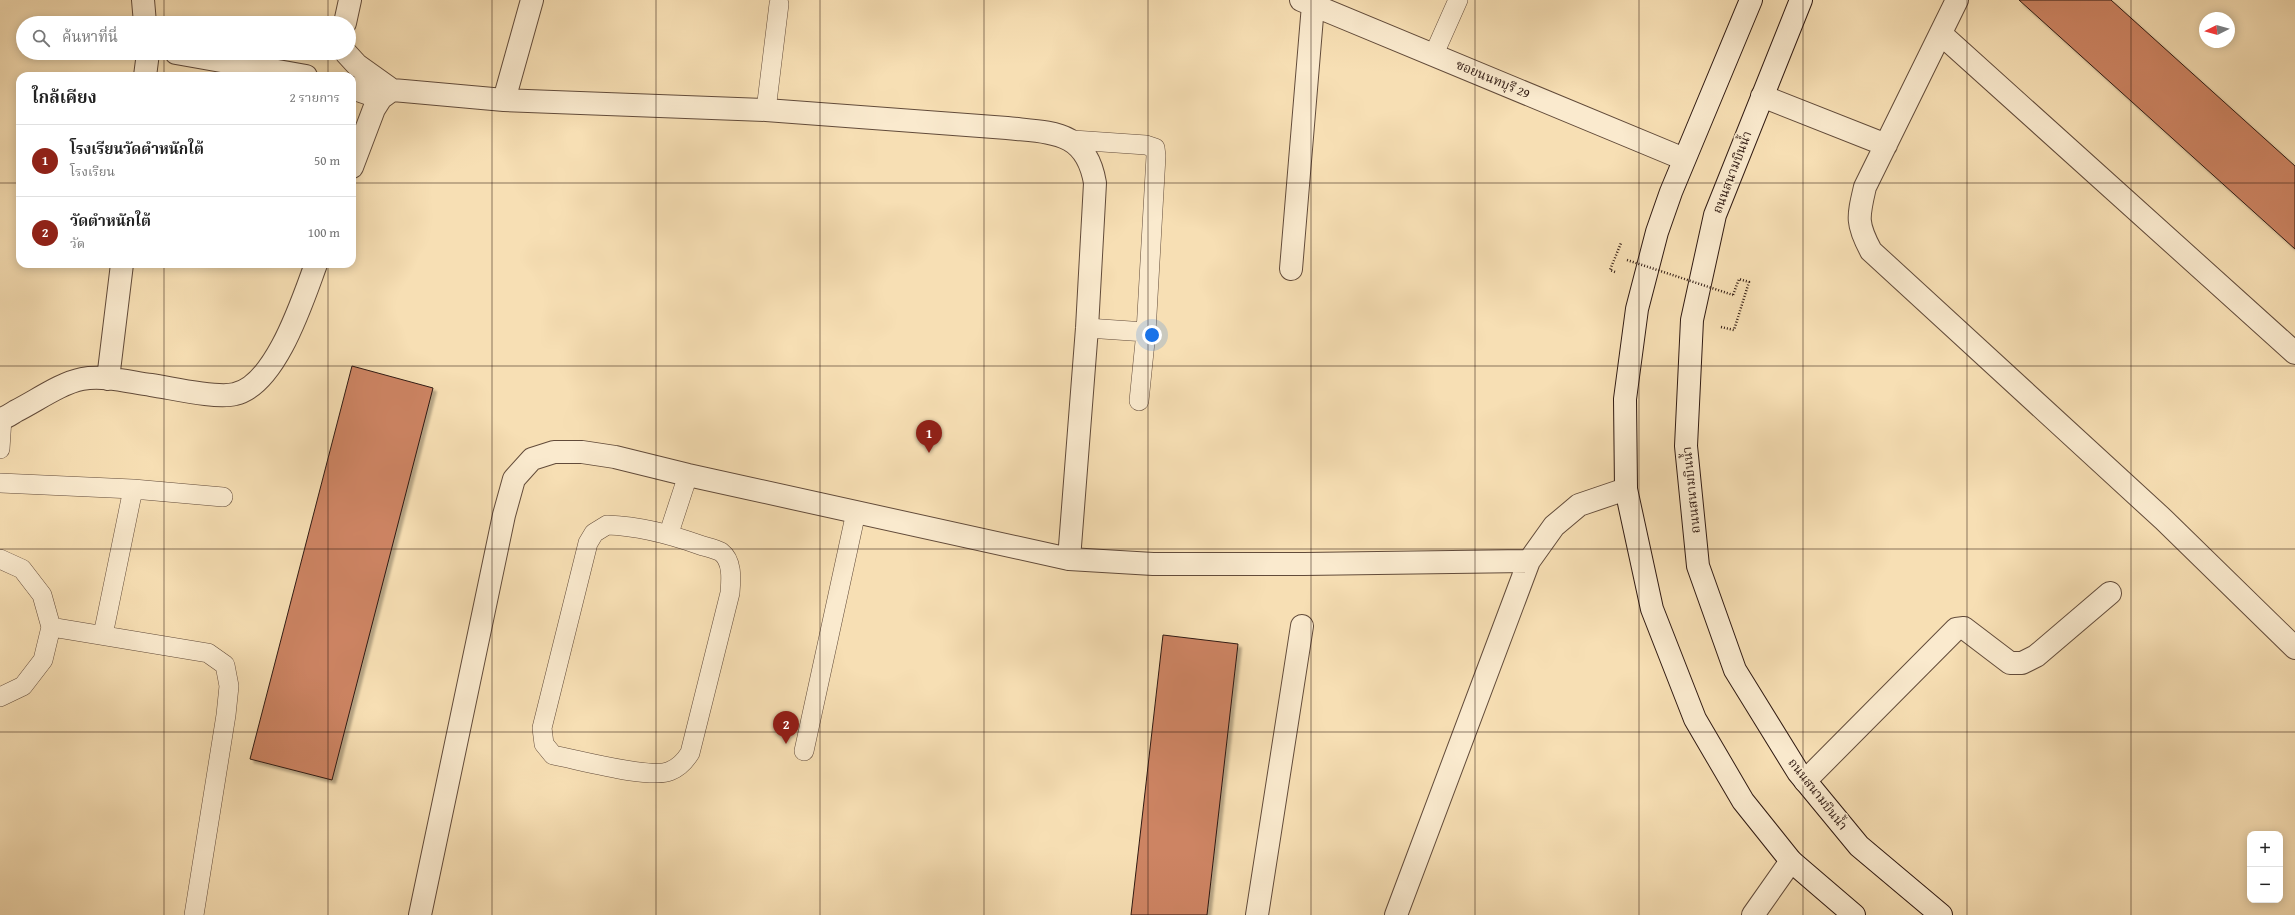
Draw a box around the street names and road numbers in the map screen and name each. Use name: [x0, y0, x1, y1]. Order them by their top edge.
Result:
street label: ซอยนนทบุรี 29: [1453, 55, 1533, 103]
street label: ถนนสนามบินน้ำ: [1708, 128, 1756, 216]
street label: ถนนสนามบินน้ำ: [1677, 446, 1705, 534]
street label: ถนนสนามบินน้ำ: [1784, 754, 1852, 834]

